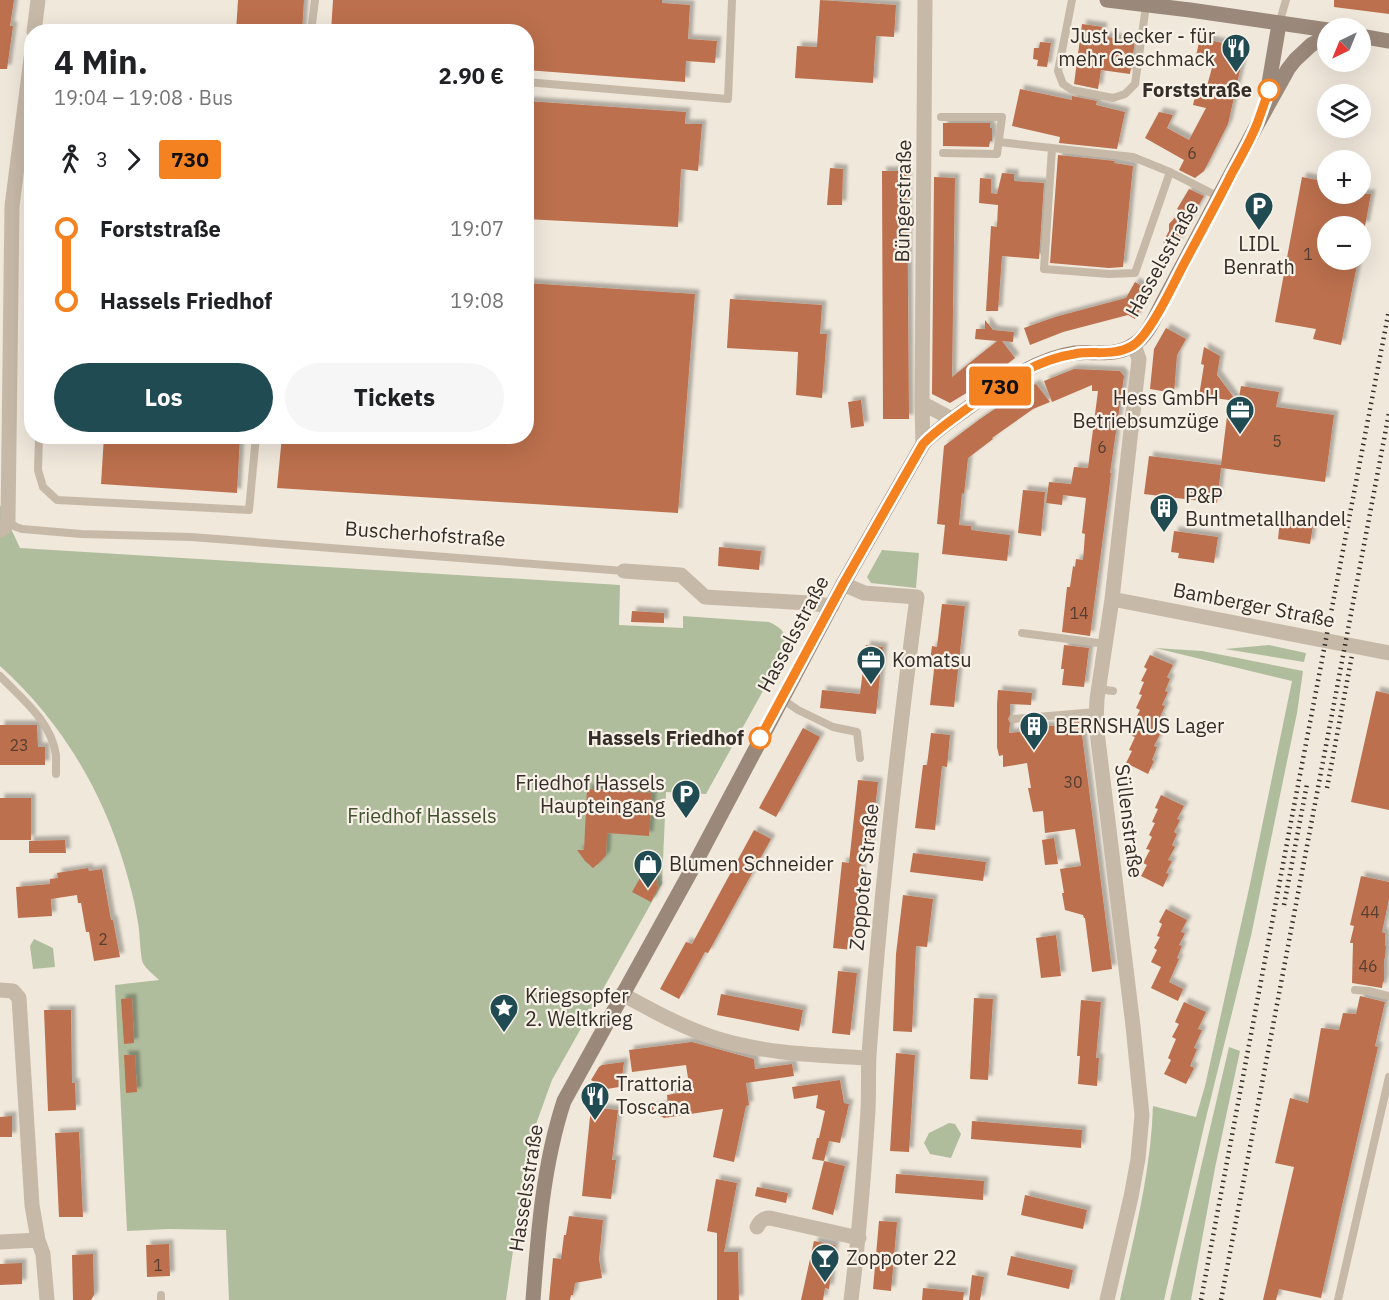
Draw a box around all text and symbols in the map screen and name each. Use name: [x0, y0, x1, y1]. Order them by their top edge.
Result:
north arrow: [1317, 18, 1371, 72]
map controls: [1317, 18, 1371, 270]
place label: Just Lecker - für mehr Geschmack: [1058, 22, 1215, 72]
restaurant icon: Just Lecker - für mehr Geschmack: [1220, 32, 1252, 74]
text: 4 Min.: [54, 40, 148, 83]
text: 2.90 €: [439, 61, 504, 90]
place label: Forststraße: [1142, 76, 1252, 103]
marker: Forststraße: [1258, 79, 1280, 101]
text: 19:04 – 19:08 · Bus: [54, 84, 233, 111]
button: layers: [1317, 84, 1371, 138]
street label: Büngerstraße: [888, 139, 917, 263]
icon: walk: [54, 143, 87, 176]
icon: forward: [117, 143, 150, 176]
house number: 6: [1187, 143, 1197, 163]
text: 730: [171, 145, 209, 173]
text: 3: [96, 146, 108, 173]
button: +: [1317, 150, 1371, 204]
parking icon: LIDL Benrath: [1243, 190, 1275, 232]
street label: Hasselsstraße: [1119, 196, 1205, 322]
text: Forststraße: [100, 214, 221, 243]
text: 19:07: [450, 215, 504, 242]
button: −: [1317, 216, 1371, 270]
place label: LIDL Benrath: [1223, 230, 1295, 280]
house number: 1: [1303, 244, 1313, 264]
text: Hassels Friedhof: [100, 286, 272, 315]
text: 19:08: [450, 287, 504, 314]
button: Los: [54, 363, 273, 432]
button: Tickets: [285, 363, 504, 432]
line badge: 730: [966, 366, 1034, 406]
text: 730: [981, 372, 1019, 400]
place label: Hess GmbH Betriebsumzüge: [1072, 384, 1219, 434]
office icon: Hess GmbH Betriebsumzüge: [1224, 394, 1256, 436]
house number: 5: [1272, 431, 1282, 451]
house number: 6: [1097, 437, 1107, 457]
place label: P&P Buntmetallhandel: [1185, 482, 1346, 532]
building icon: P&P Buntmetallhandel: [1148, 492, 1180, 534]
street label: Buscherhofstraße: [344, 514, 506, 553]
street label: Hasselsstraße: [750, 571, 835, 697]
street label: Bamberger Straße: [1171, 576, 1337, 633]
house number: 14: [1069, 603, 1089, 623]
office icon: Komatsu: [855, 644, 887, 686]
place label: Komatsu: [892, 646, 972, 673]
building icon: BERNSHAUS Lager: [1018, 710, 1050, 752]
place label: BERNSHAUS Lager: [1055, 712, 1224, 739]
place label: Hassels Friedhof: [587, 724, 744, 751]
marker: Hassels Friedhof: [749, 727, 771, 749]
house number: 23: [9, 735, 29, 755]
street label: Süllenstraße: [1109, 762, 1150, 879]
place label: Friedhof Hassels Haupteingang: [515, 769, 665, 819]
house number: 30: [1063, 772, 1083, 792]
parking icon: Friedhof Hassels Haupteingang: [670, 778, 702, 820]
park label: Friedhof Hassels: [347, 802, 497, 829]
street label: Zoppoter Straße: [842, 802, 885, 952]
shop icon: Blumen Schneider: [632, 848, 664, 890]
place label: Blumen Schneider: [669, 850, 834, 877]
house number: 44: [1360, 902, 1380, 922]
house number: 2: [98, 929, 108, 949]
house number: 46: [1358, 956, 1378, 976]
place label: Kriegsopfer 2. Weltkrieg: [525, 982, 633, 1032]
place icon: Kriegsopfer 2. Weltkrieg: [488, 992, 520, 1034]
place label: Trattoria Toscana: [616, 1070, 693, 1120]
restaurant icon: Trattoria Toscana: [579, 1080, 611, 1122]
street label: Hasselsstraße: [502, 1122, 549, 1254]
bar icon: Zoppoter 22: [809, 1242, 841, 1284]
place label: Zoppoter 22: [846, 1244, 957, 1271]
house number: 1: [153, 1255, 163, 1275]

